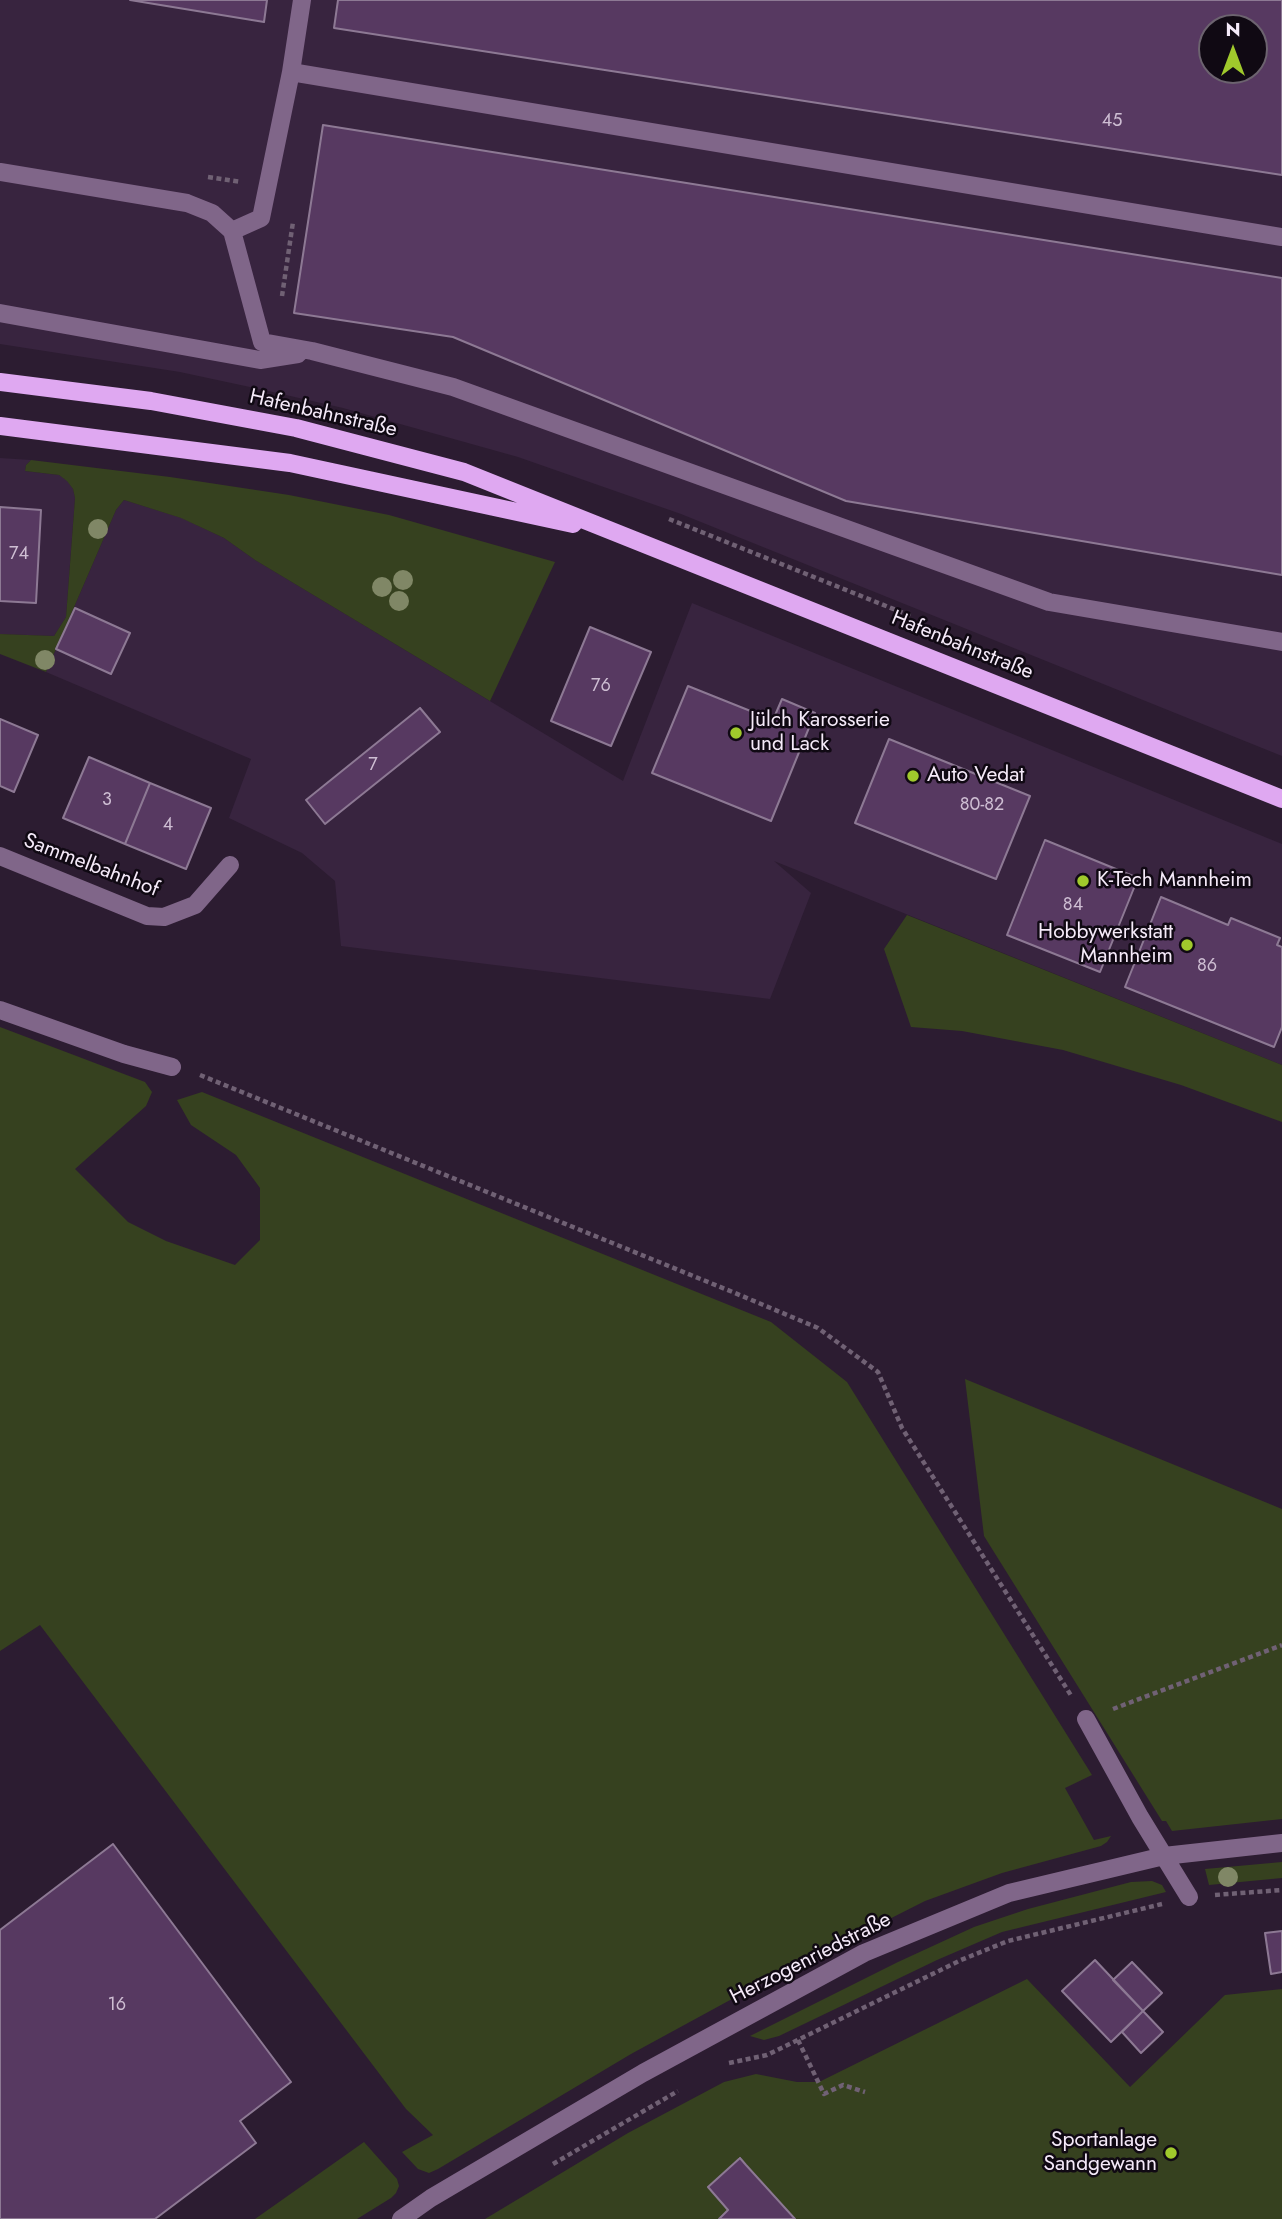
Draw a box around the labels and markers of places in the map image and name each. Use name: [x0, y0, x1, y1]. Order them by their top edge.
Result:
place label: Jülch Karosserie und Lack: [750, 708, 890, 758]
marker: Jülch Karosserie und Lack: [728, 725, 744, 741]
place label: Auto Vedat: [927, 763, 1024, 789]
marker: Auto Vedat: [905, 768, 921, 784]
place label: K-Tech Mannheim: [1097, 868, 1252, 894]
marker: K-Tech Mannheim: [1075, 873, 1091, 889]
place label: Hobbywerkstatt Mannheim: [1038, 920, 1173, 970]
marker: Hobbywerkstatt Mannheim: [1179, 937, 1195, 953]
place label: Sportanlage Sandgewann: [1043, 2128, 1157, 2178]
marker: Sportanlage Sandgewann: [1163, 2145, 1179, 2161]

